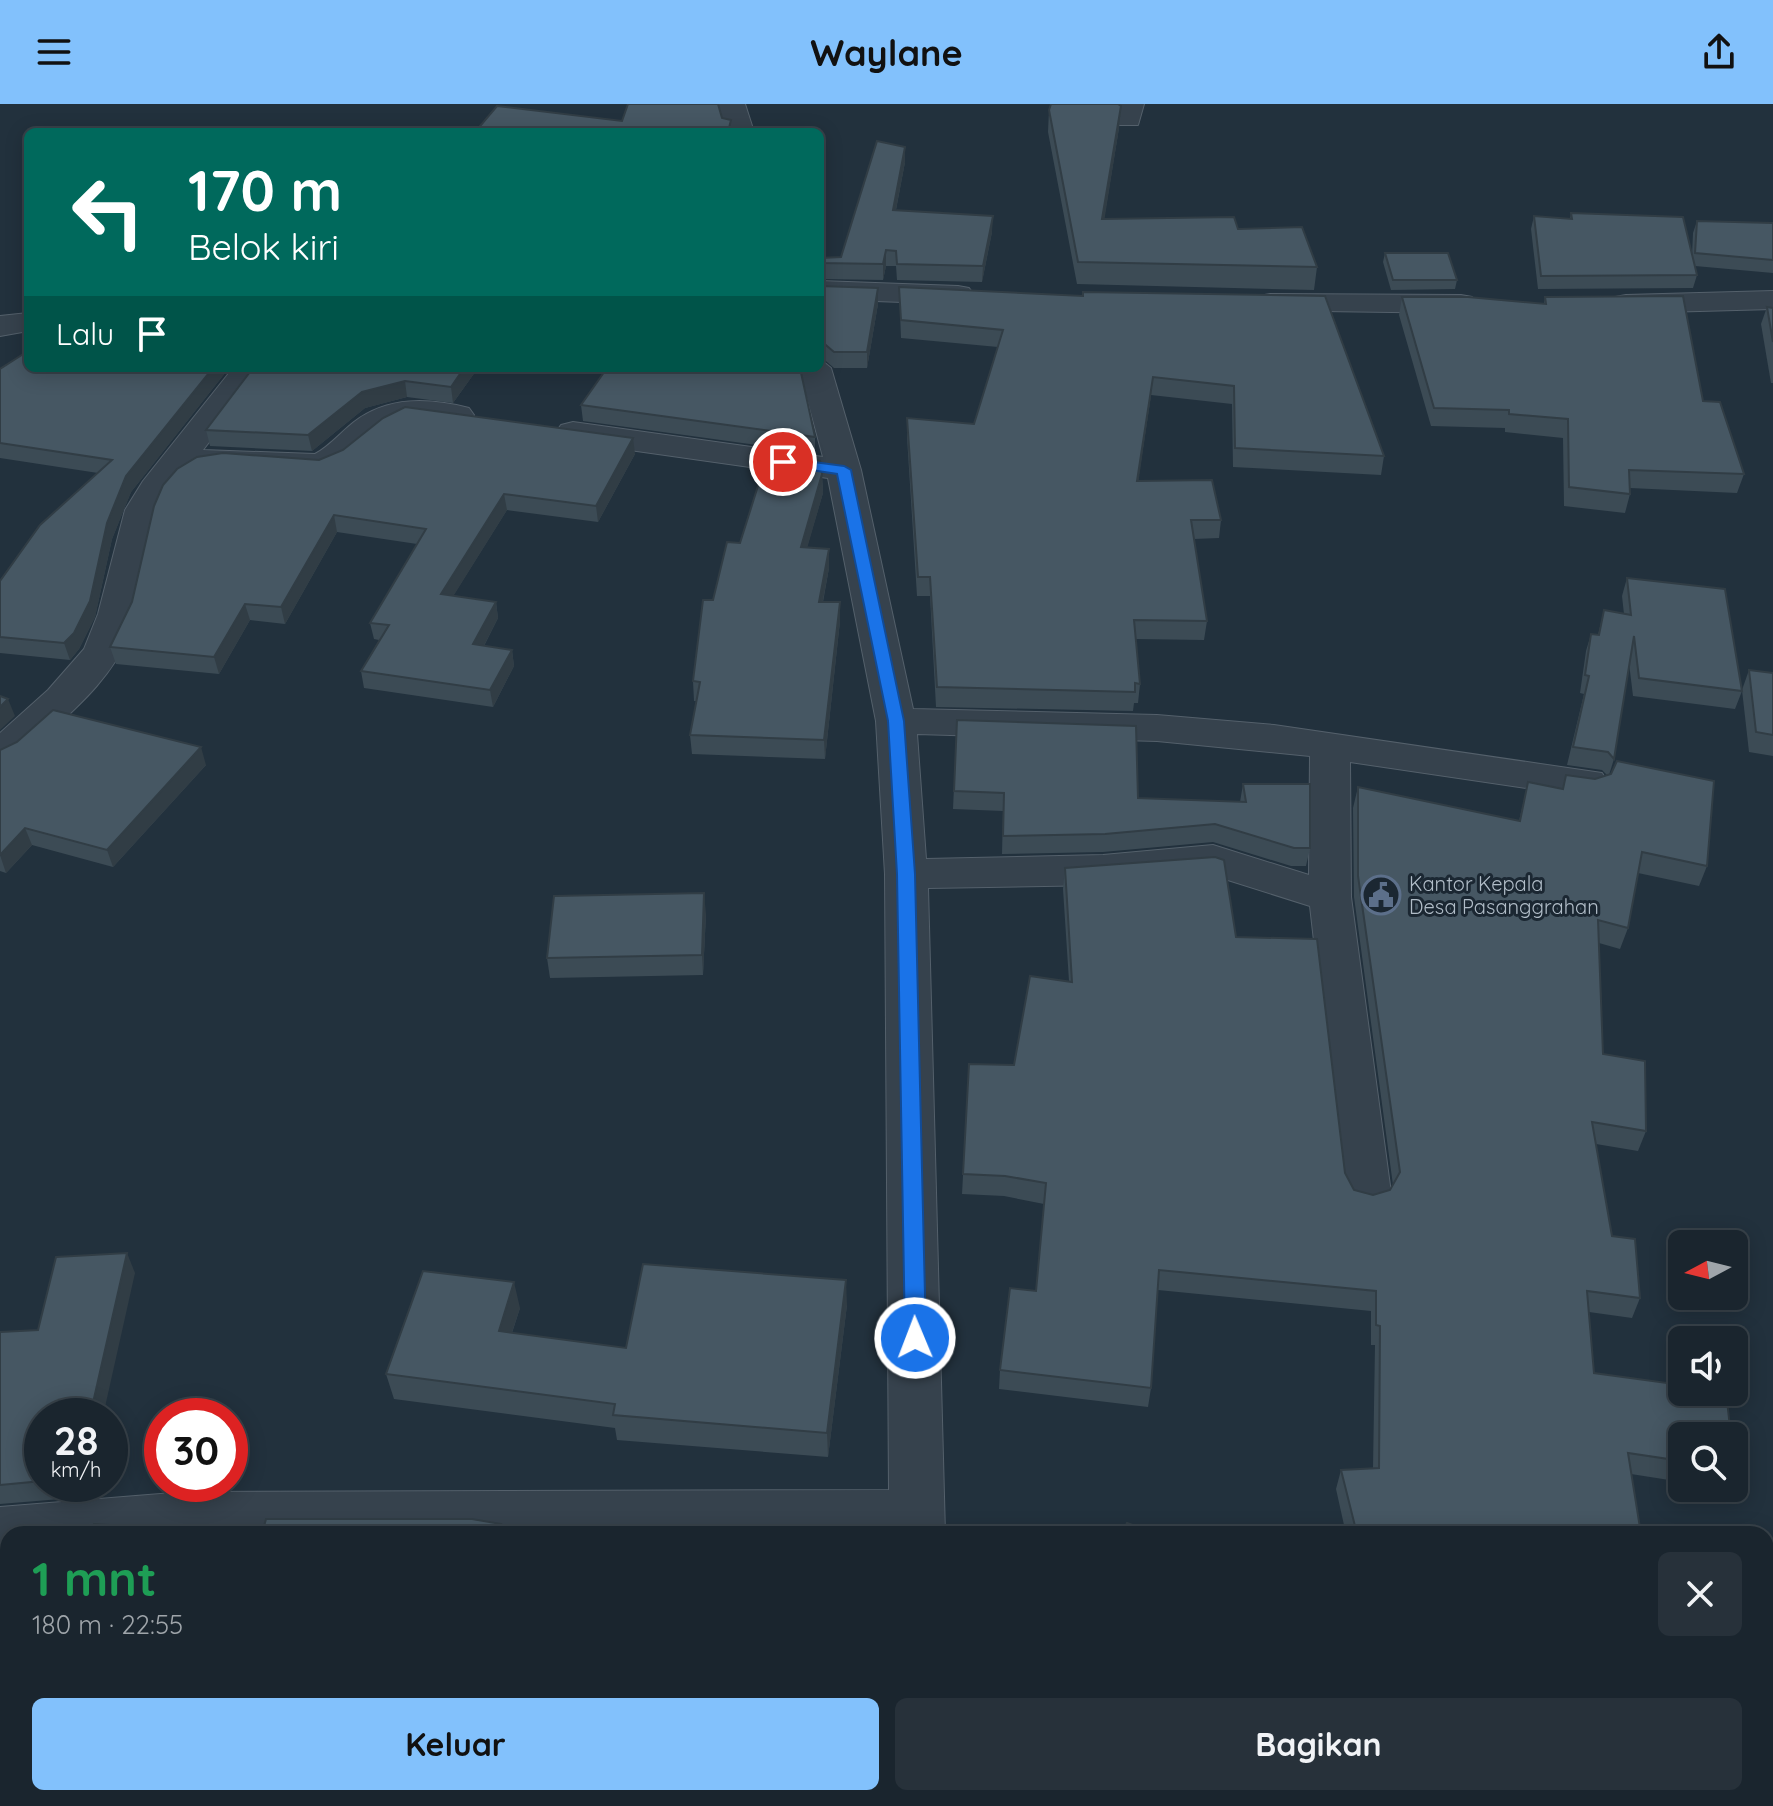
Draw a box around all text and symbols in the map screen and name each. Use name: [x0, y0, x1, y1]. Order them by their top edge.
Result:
icon: menu: [32, 30, 76, 74]
text: Waylane: [810, 30, 963, 75]
icon: share: [1697, 30, 1741, 74]
text: 170 m: [188, 155, 342, 225]
icon: left: [56, 160, 160, 264]
text: Belok kiri: [188, 224, 339, 269]
icon: arrive: [130, 312, 174, 356]
text: Lalu: [56, 315, 114, 353]
pin: [749, 428, 817, 496]
icon: arrive: [761, 440, 805, 484]
place label: Kantor Kepala Desa Pasanggrahan: [1409, 871, 1599, 919]
public building icon: Kantor Kepala Desa Pasanggrahan: [1360, 874, 1402, 916]
north arrow: [1668, 1230, 1748, 1310]
map controls: [1668, 1230, 1748, 1502]
position arrow: [873, 1296, 957, 1380]
button: sound: [1668, 1326, 1748, 1406]
speed limit sign: 30: [144, 1398, 248, 1502]
text: 28: [54, 1415, 98, 1465]
button: search: [1668, 1422, 1748, 1502]
text: km/h: [51, 1457, 101, 1482]
text: 1 mnt: [32, 1548, 157, 1608]
button: close: [1658, 1552, 1742, 1636]
text: 180 m · 22:55: [32, 1608, 183, 1641]
button: Keluar: [32, 1698, 879, 1790]
button: Bagikan: [895, 1698, 1742, 1790]

